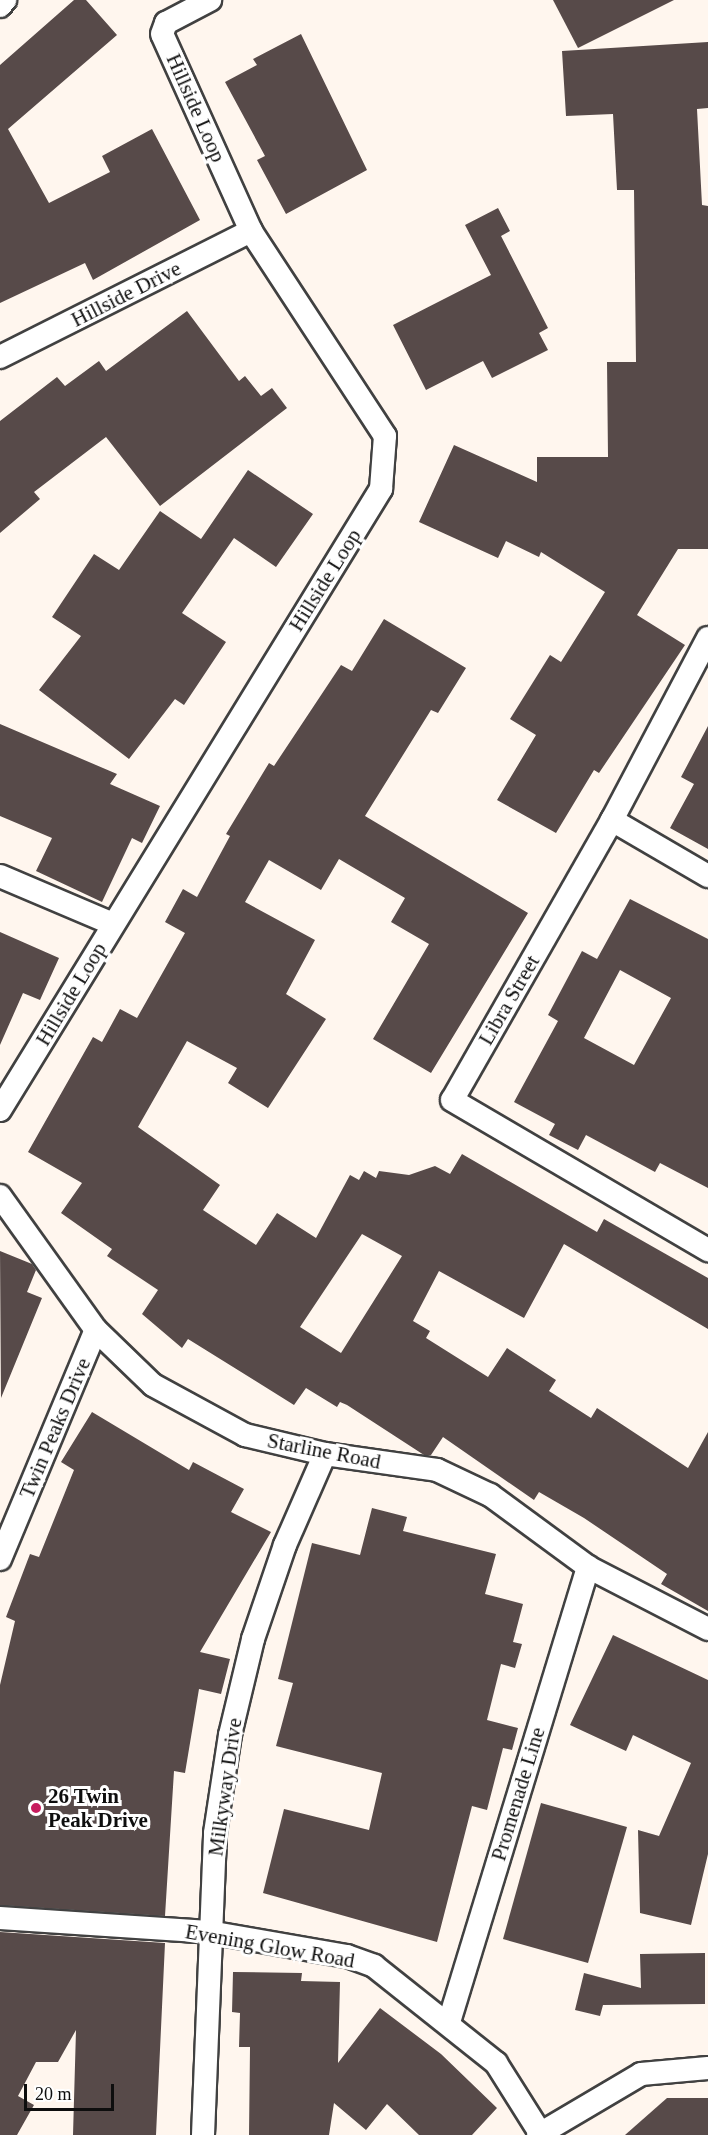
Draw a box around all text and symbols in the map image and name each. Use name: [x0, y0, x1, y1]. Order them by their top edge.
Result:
street label: Hillside Loop: [161, 50, 231, 166]
street label: Hillside Drive: [67, 256, 185, 332]
street label: Hillside Loop: [284, 524, 366, 636]
street label: Hillside Loop: [30, 938, 112, 1050]
street label: Libra Street: [473, 951, 545, 1049]
street label: Twin Peaks Drive: [14, 1354, 96, 1502]
street label: Starline Road: [265, 1428, 383, 1474]
street label: Milkyway Drive: [203, 1716, 247, 1858]
street label: Promenade Line: [486, 1724, 550, 1864]
place label: 26 Twin Peak Drive: [48, 1783, 148, 1833]
marker: 26 Twin Peak Drive: [29, 1801, 43, 1815]
street label: Evening Glow Road: [183, 1919, 357, 1973]
scale bar: [27, 2072, 117, 2110]
text: 20 m: [35, 2084, 72, 2104]

